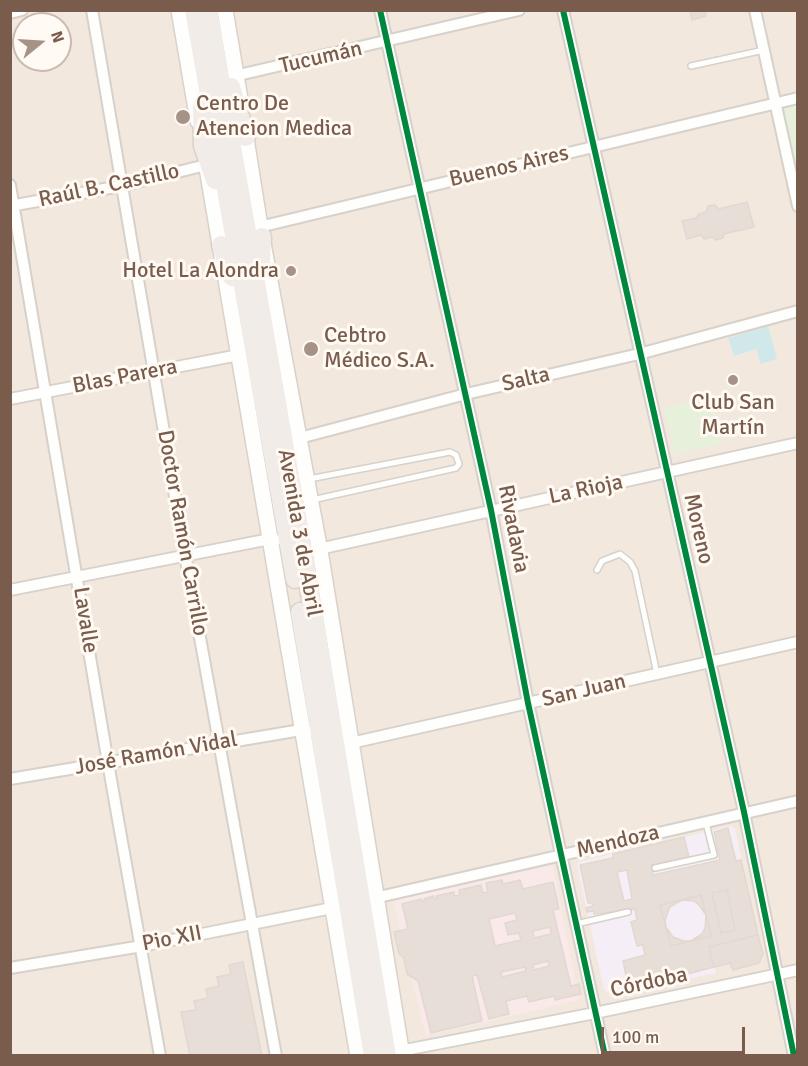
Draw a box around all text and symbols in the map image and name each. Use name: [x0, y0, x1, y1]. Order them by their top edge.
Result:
north arrow: [12, 12, 72, 72]
text: N: [46, 29, 68, 45]
street label: Tucumán: [277, 36, 365, 80]
place label: Centro De Atencion Medica: [196, 91, 352, 142]
marker: Centro De Atencion Medica: [174, 108, 192, 126]
street label: Buenos Aires: [447, 140, 571, 194]
street label: Raúl B. Castillo: [36, 158, 182, 214]
place label: Hotel La Alondra: [122, 258, 279, 284]
marker: Hotel La Alondra: [284, 264, 298, 278]
place label: Cebtro Médico S.A.: [324, 323, 435, 374]
marker: Cebtro Médico S.A.: [302, 340, 320, 358]
street label: Blas Parera: [70, 354, 180, 400]
street label: Salta: [499, 362, 553, 398]
marker: Club San Martín: [726, 373, 740, 387]
place label: Club San Martín: [691, 390, 775, 442]
street label: Doctor Ramón Carrillo: [151, 428, 213, 638]
street label: Avenida 3 de Abril: [271, 447, 327, 619]
street label: La Rioja: [547, 469, 625, 511]
street label: Rivadavia: [492, 483, 534, 575]
street label: Moreno: [677, 491, 719, 567]
street label: Lavalle: [67, 585, 103, 655]
street label: San Juan: [539, 669, 629, 713]
street label: José Ramón Vidal: [73, 727, 239, 781]
street label: Mendoza: [574, 820, 662, 864]
street label: Pio XII: [140, 920, 204, 958]
street label: Córdoba: [608, 962, 690, 1004]
scale bar: [604, 1015, 748, 1053]
text: 100 m: [612, 1026, 659, 1048]

